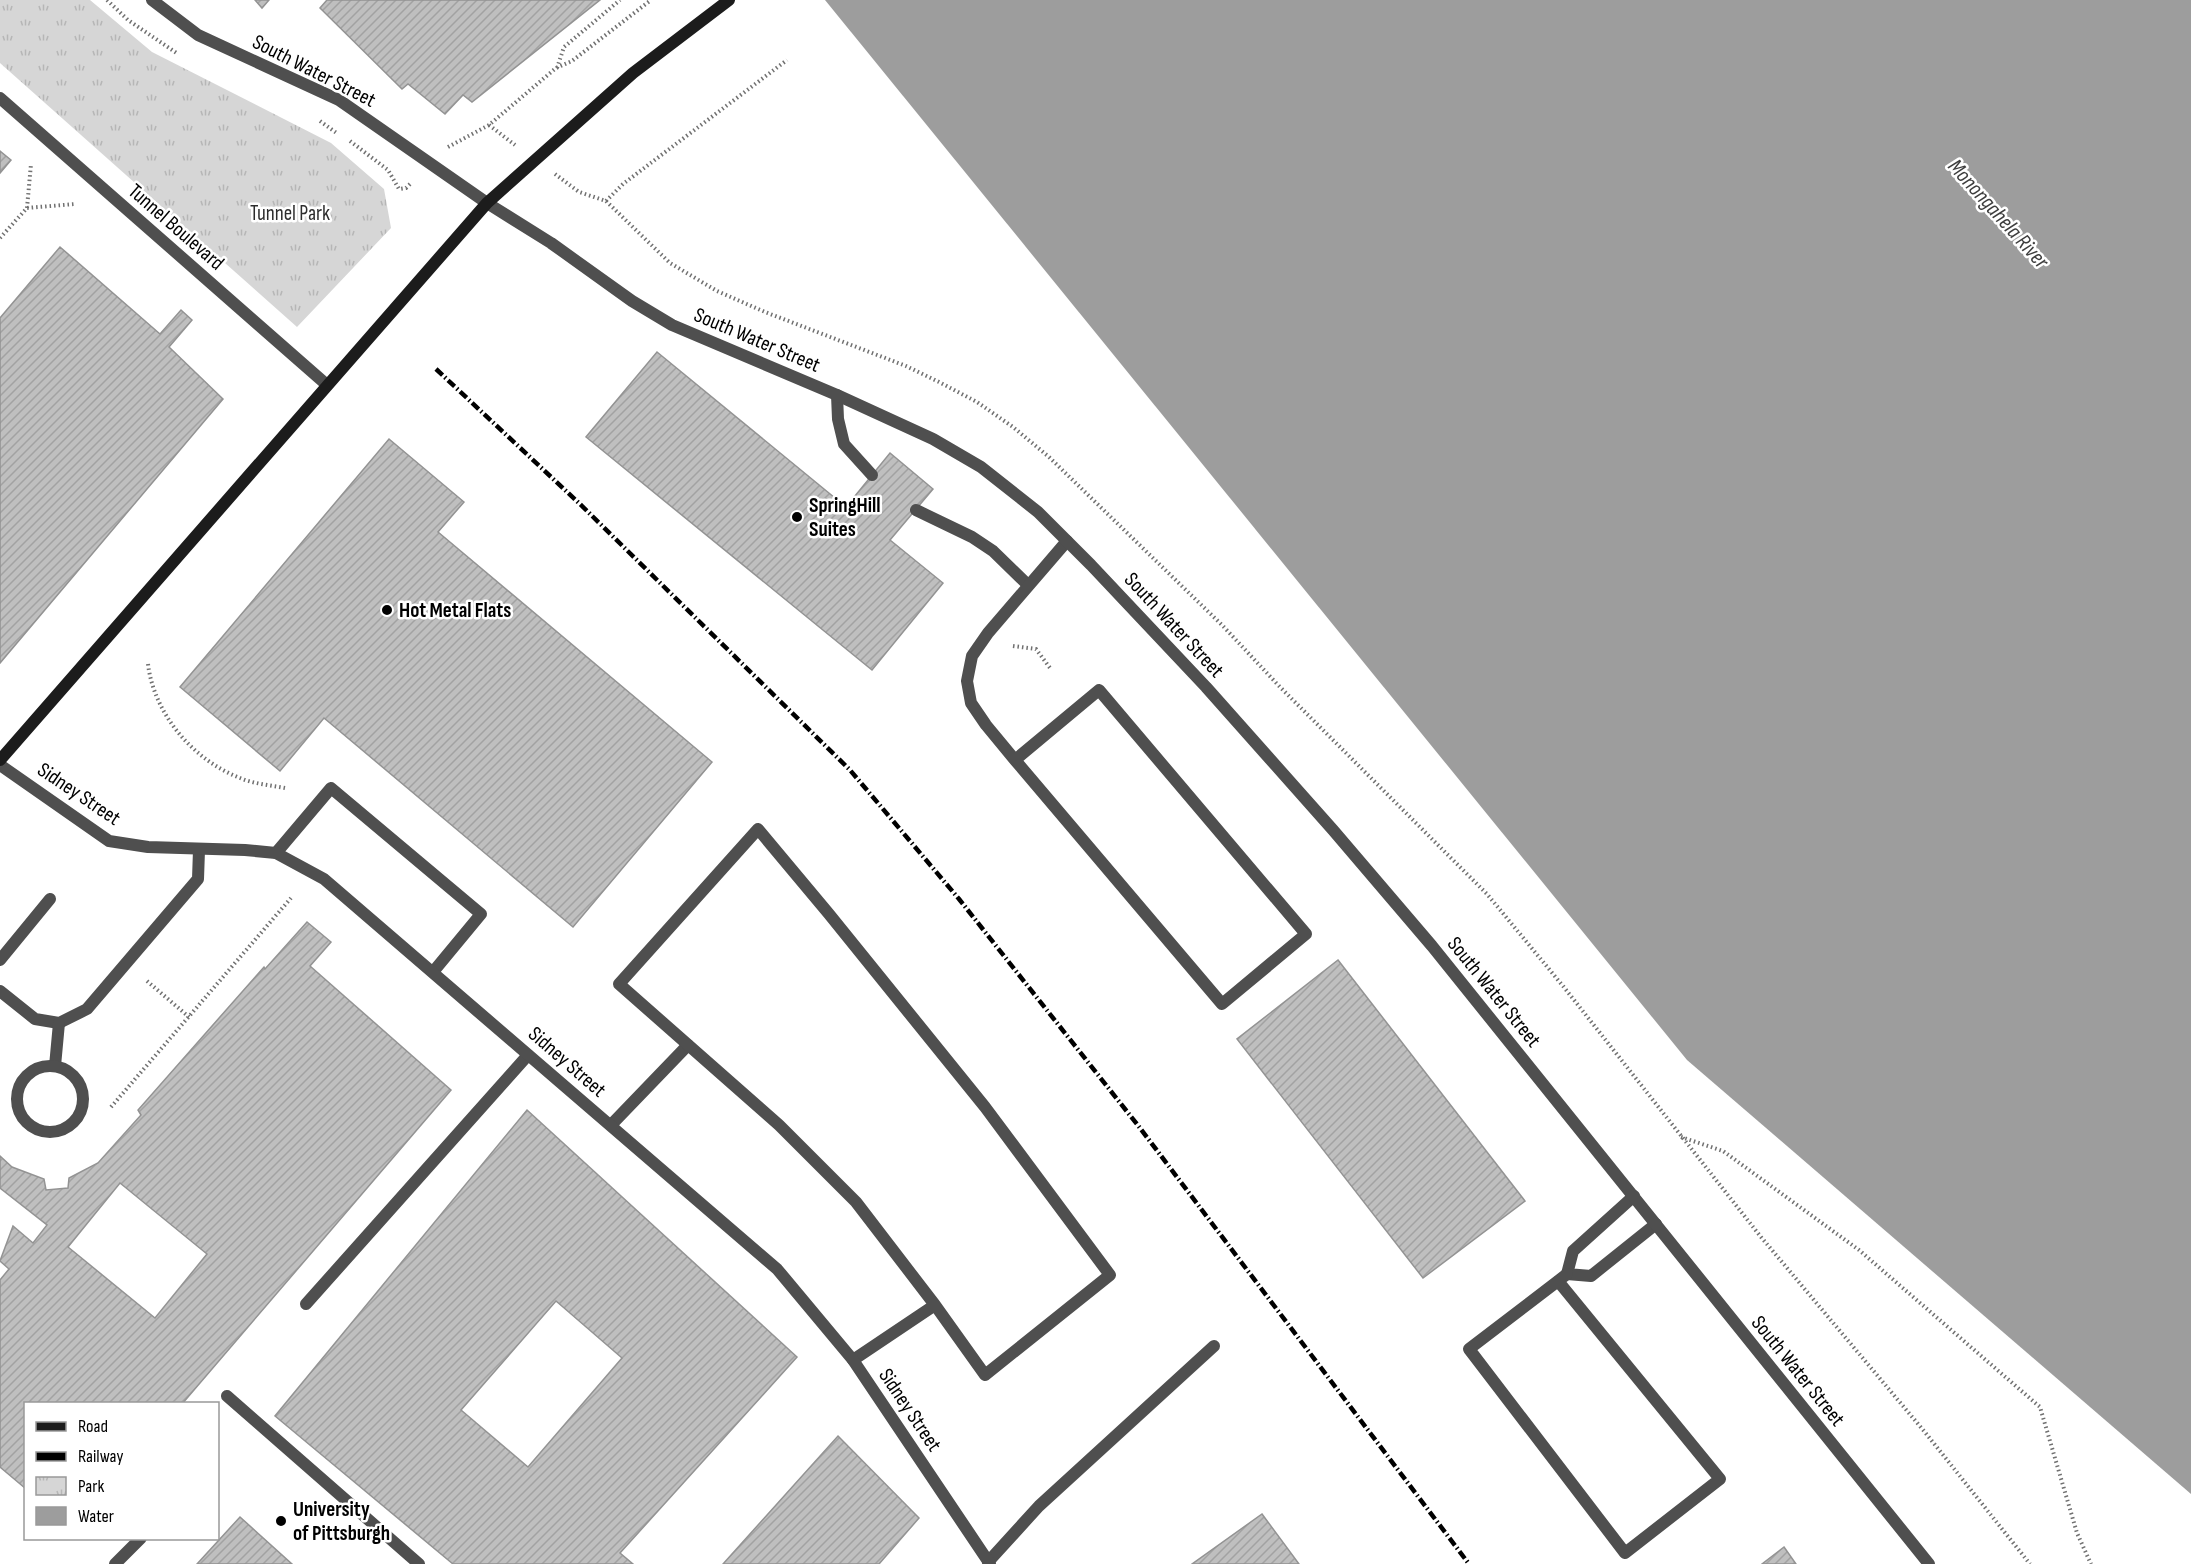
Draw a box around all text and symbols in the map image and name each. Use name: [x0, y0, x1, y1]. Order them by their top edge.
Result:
street label: South Water Street: [248, 29, 380, 113]
water label: Monongahela River: [1942, 154, 2055, 275]
street label: Tunnel Boulevard: [123, 179, 229, 275]
park label: Tunnel Park: [250, 201, 330, 226]
street label: South Water Street: [690, 302, 824, 378]
place label: SpringHill Suites: [809, 493, 881, 542]
marker: SpringHill Suites: [790, 510, 804, 524]
street label: South Water Street: [1119, 567, 1229, 683]
place label: Hot Metal Flats: [399, 598, 511, 623]
marker: Hot Metal Flats: [380, 603, 394, 617]
street label: Sidney Street: [33, 757, 125, 831]
street label: South Water Street: [1442, 932, 1546, 1052]
street label: Sidney Street: [523, 1022, 611, 1102]
street label: South Water Street: [1746, 1311, 1850, 1431]
street label: Sidney Street: [873, 1364, 947, 1456]
legend: [24, 1402, 219, 1540]
text: Road: [78, 1416, 108, 1437]
text: Railway: [78, 1446, 123, 1467]
text: Park: [78, 1476, 104, 1497]
place label: University of Pittsburgh: [293, 1497, 390, 1546]
text: Water: [78, 1506, 114, 1527]
marker: University of Pittsburgh: [274, 1514, 288, 1528]

